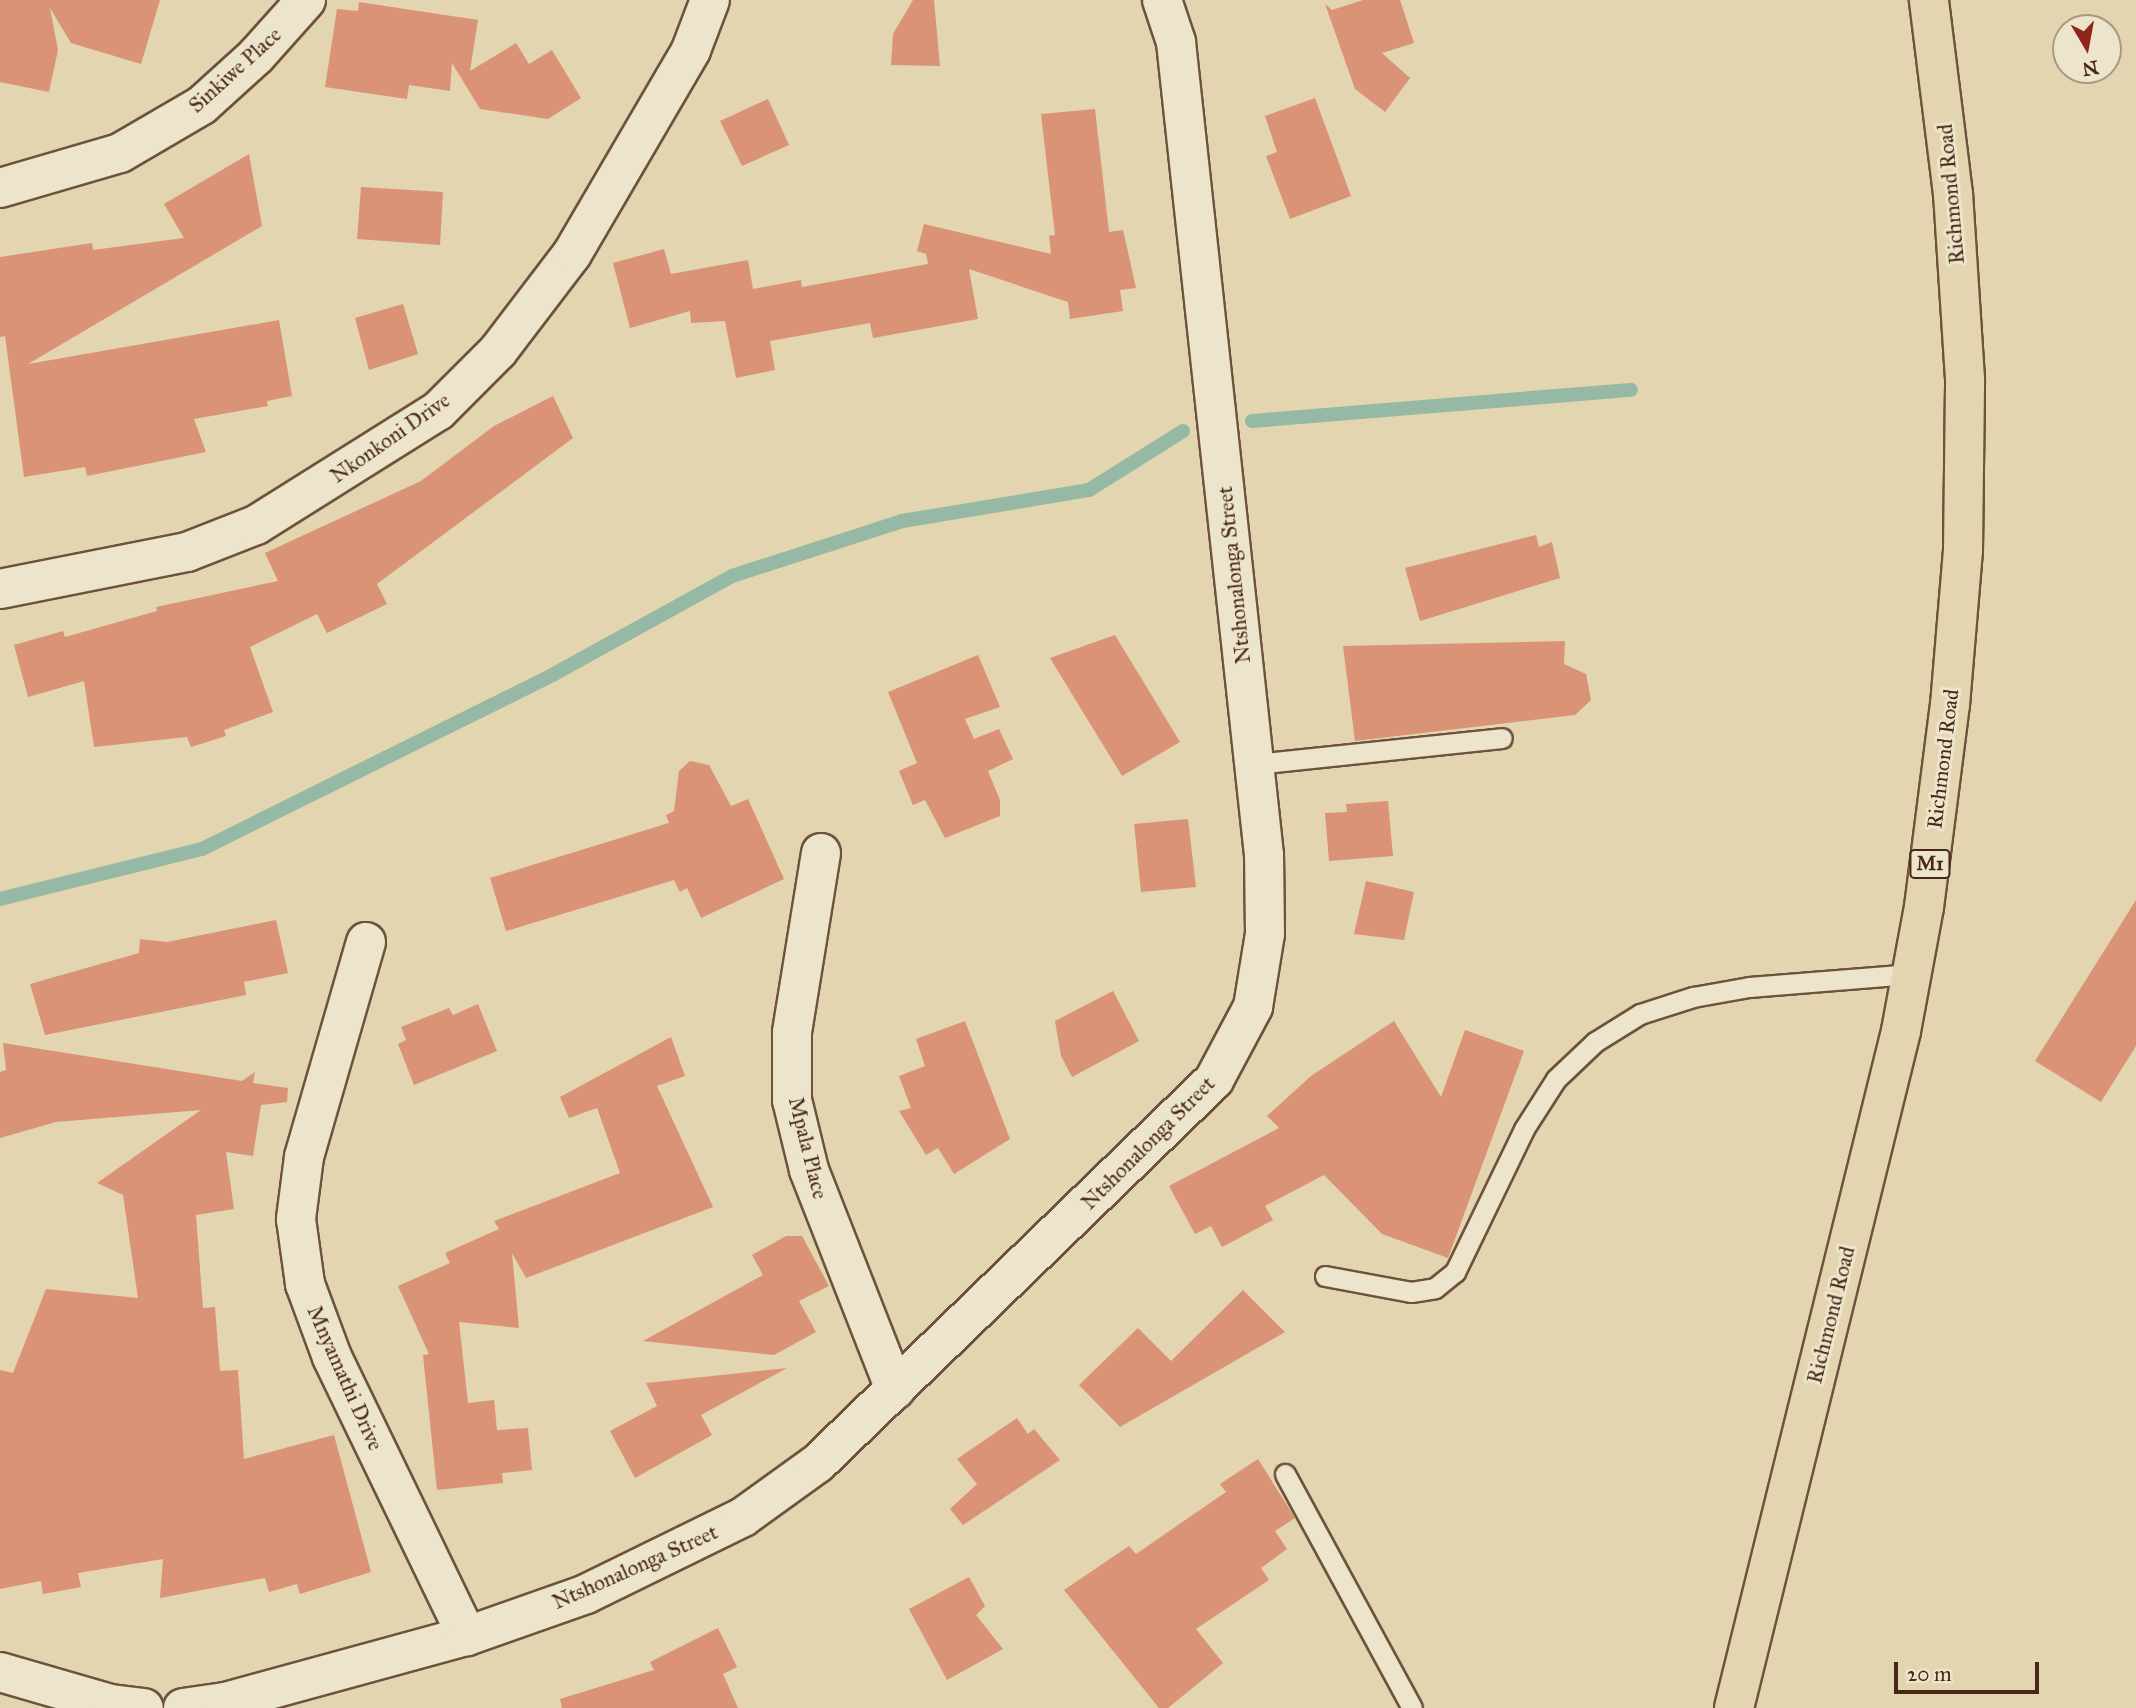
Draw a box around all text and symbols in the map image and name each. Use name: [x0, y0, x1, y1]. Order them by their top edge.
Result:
north arrow: [2052, 14, 2122, 84]
street label: Sinkiwe Place: [184, 22, 286, 118]
text: N: [2080, 55, 2100, 81]
street label: Richmond Road: [1932, 123, 1970, 265]
street label: Nkonkoni Drive: [325, 388, 455, 488]
street label: Ntshonalonga Street: [1212, 485, 1256, 665]
street label: Richmond Road: [1922, 688, 1964, 830]
road number: M1: [1909, 848, 1951, 880]
street label: Ntshonalonga Street: [1076, 1071, 1220, 1215]
street label: Mpala Place: [783, 1094, 833, 1202]
street label: Richmond Road: [1802, 1244, 1860, 1386]
street label: Mnyamathi Drive: [302, 1302, 388, 1454]
street label: Ntshonalonga Street: [549, 1519, 721, 1615]
scale bar: [1898, 1648, 2043, 1692]
text: 20 m: [1907, 1661, 1952, 1687]

